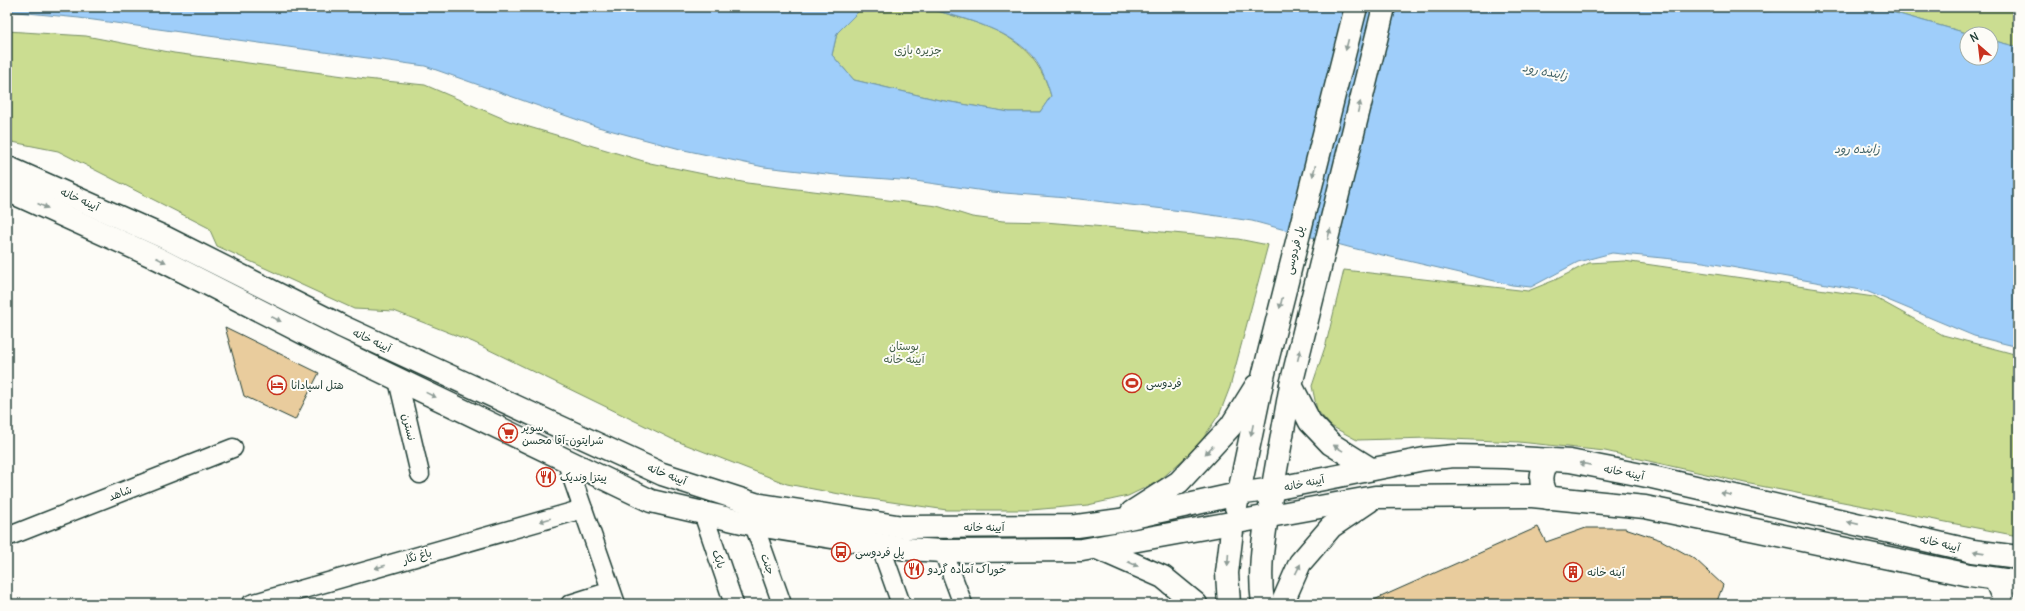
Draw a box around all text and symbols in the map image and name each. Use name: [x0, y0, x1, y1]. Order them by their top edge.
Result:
north arrow: [1959, 26, 1999, 66]
text: N: [1968, 29, 1981, 45]
one-way arrow: [1343, 39, 1349, 51]
park label: جزیره بازی: [894, 43, 942, 58]
water label: زاینده رود: [1521, 59, 1569, 83]
one-way arrow: [1357, 101, 1363, 114]
water label: زاینده رود: [1834, 141, 1880, 156]
one-way arrow: [1311, 164, 1317, 177]
street label: آیینه خانه: [58, 184, 103, 214]
one-way arrow: [37, 203, 48, 209]
street label: پل فردوسی: [1281, 224, 1308, 276]
one-way arrow: [1326, 228, 1332, 240]
one-way arrow: [155, 257, 166, 263]
one-way arrow: [1278, 297, 1284, 309]
one-way arrow: [271, 316, 282, 322]
street label: آیینه خانه: [350, 325, 395, 356]
park label: بوستان آیینه خانه: [883, 339, 926, 366]
one-way arrow: [1296, 349, 1302, 361]
sports icon: فردوسی: [1121, 372, 1143, 394]
hotel icon: هتل اسپادانا: [266, 374, 288, 396]
place label: فردوسی: [1146, 376, 1182, 391]
place label: هتل اسپادانا: [291, 378, 344, 392]
one-way arrow: [425, 392, 436, 398]
street label: نسترن: [399, 412, 419, 442]
place label: سوپر شرایتون-آقا محسن: [521, 420, 604, 448]
supermarket icon: سوپر شرایتون-آقا محسن: [497, 422, 519, 444]
one-way arrow: [1248, 424, 1254, 436]
one-way arrow: [1204, 445, 1214, 455]
one-way arrow: [1332, 445, 1343, 452]
street label: آیینه خانه: [645, 460, 690, 488]
one-way arrow: [1579, 461, 1591, 467]
street label: آیینه خانه: [1602, 461, 1647, 483]
restaurant icon: پیتزا وندیک: [535, 466, 557, 488]
place label: پیتزا وندیک: [560, 470, 607, 484]
street label: آیینه خانه: [1282, 472, 1327, 494]
street label: شاهد: [106, 482, 134, 504]
one-way arrow: [1720, 491, 1732, 497]
one-way arrow: [539, 517, 551, 523]
street label: آیینه خانه: [963, 520, 1006, 534]
one-way arrow: [1846, 520, 1859, 526]
street label: آیینه خانه: [1918, 532, 1963, 555]
bus stop icon: پل فردوسی: [830, 541, 852, 563]
street label: باغ نگار: [400, 545, 434, 569]
place label: پل فردوسی: [855, 545, 904, 560]
street label: بابک: [708, 548, 729, 571]
one-way arrow: [1973, 549, 1985, 555]
street label: جنت: [758, 552, 778, 576]
one-way arrow: [1225, 554, 1232, 566]
restaurant icon: خوراک آماده گردو: [903, 558, 925, 580]
one-way arrow: [1127, 561, 1139, 567]
building icon: آینه خانه: [1562, 561, 1584, 583]
place label: خوراک آماده گردو: [927, 562, 1006, 577]
one-way arrow: [1295, 563, 1301, 574]
one-way arrow: [374, 564, 386, 570]
place label: آینه خانه: [1587, 565, 1626, 579]

